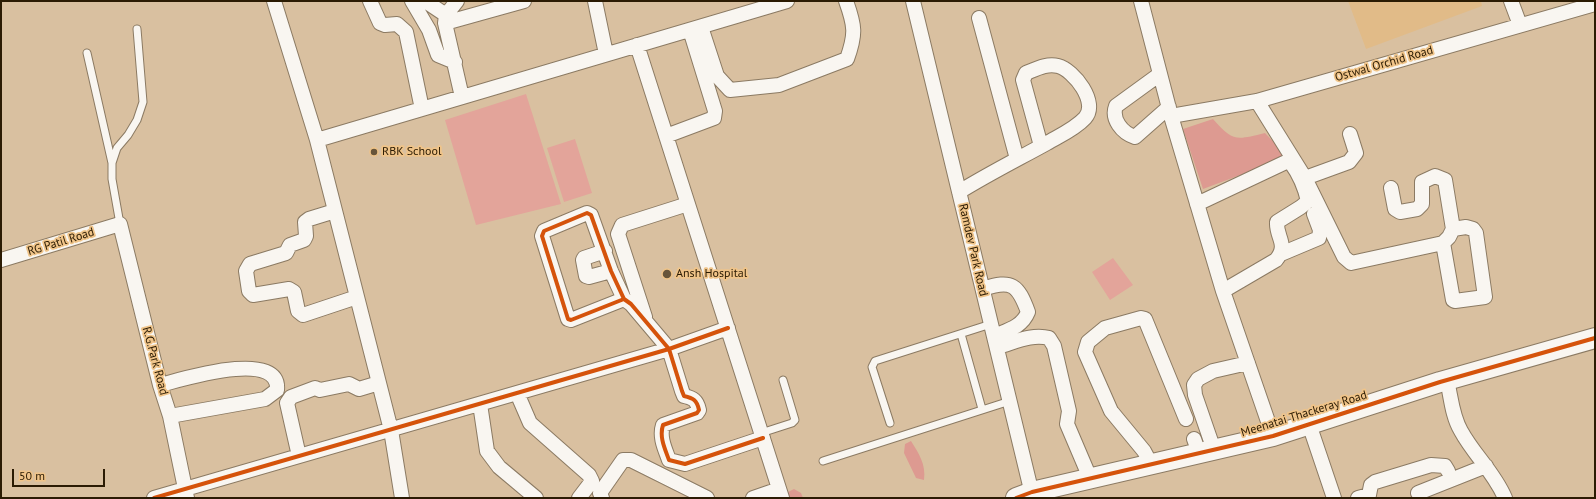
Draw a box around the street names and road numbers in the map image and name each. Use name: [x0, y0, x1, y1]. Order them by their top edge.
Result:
street label: Ostwal Orchid Road: [1333, 43, 1435, 85]
street label: Ramdev Park Road: [955, 202, 991, 298]
street label: RG Patil Road: [26, 225, 96, 259]
street label: R.G.Park Road: [139, 325, 171, 397]
street label: Meenatai Thackeray Road: [1239, 388, 1369, 440]

